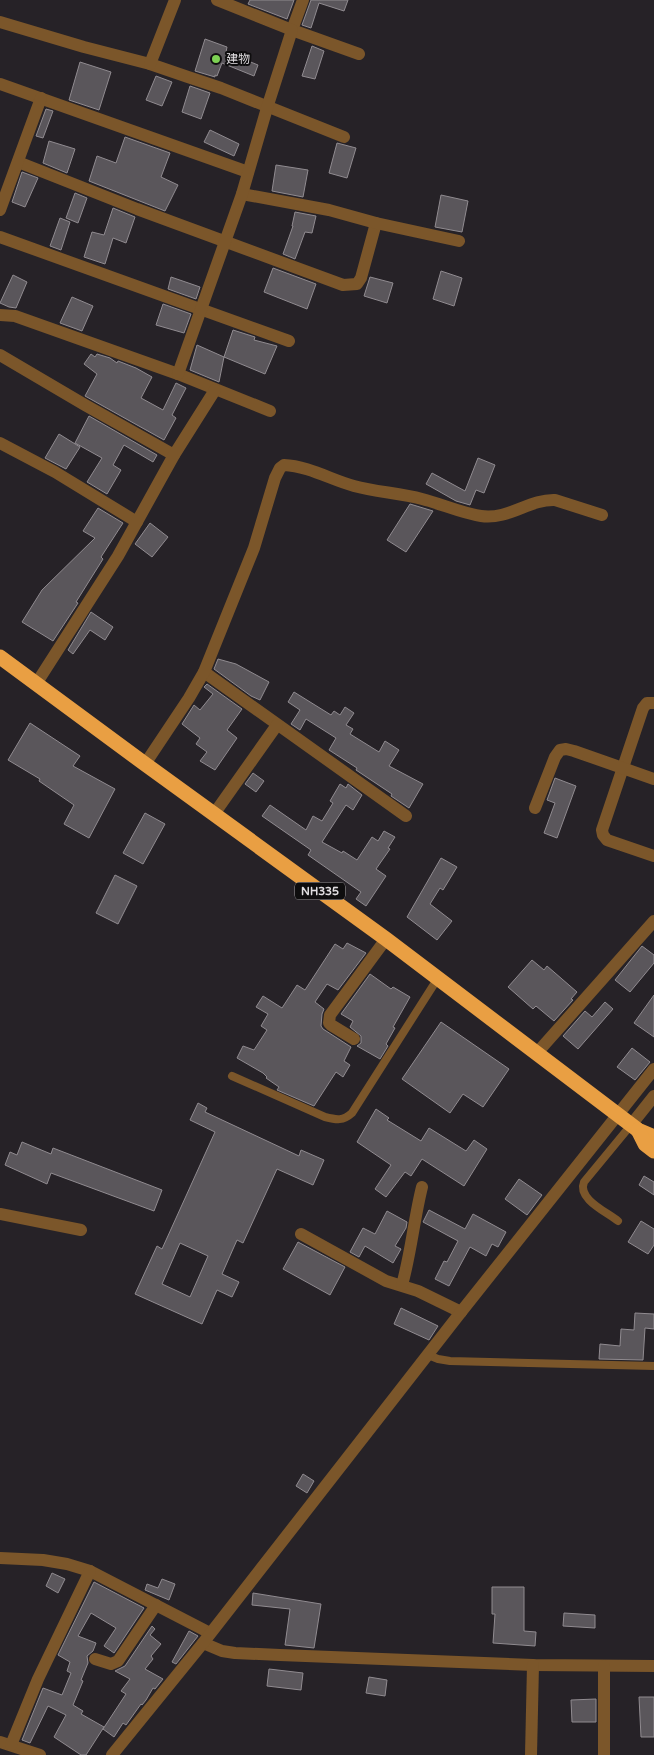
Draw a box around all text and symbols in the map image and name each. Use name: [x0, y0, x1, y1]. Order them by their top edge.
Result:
place label: 建物: [226, 52, 250, 66]
marker: 建物: [210, 53, 222, 65]
road number: NH335: [295, 882, 345, 899]

